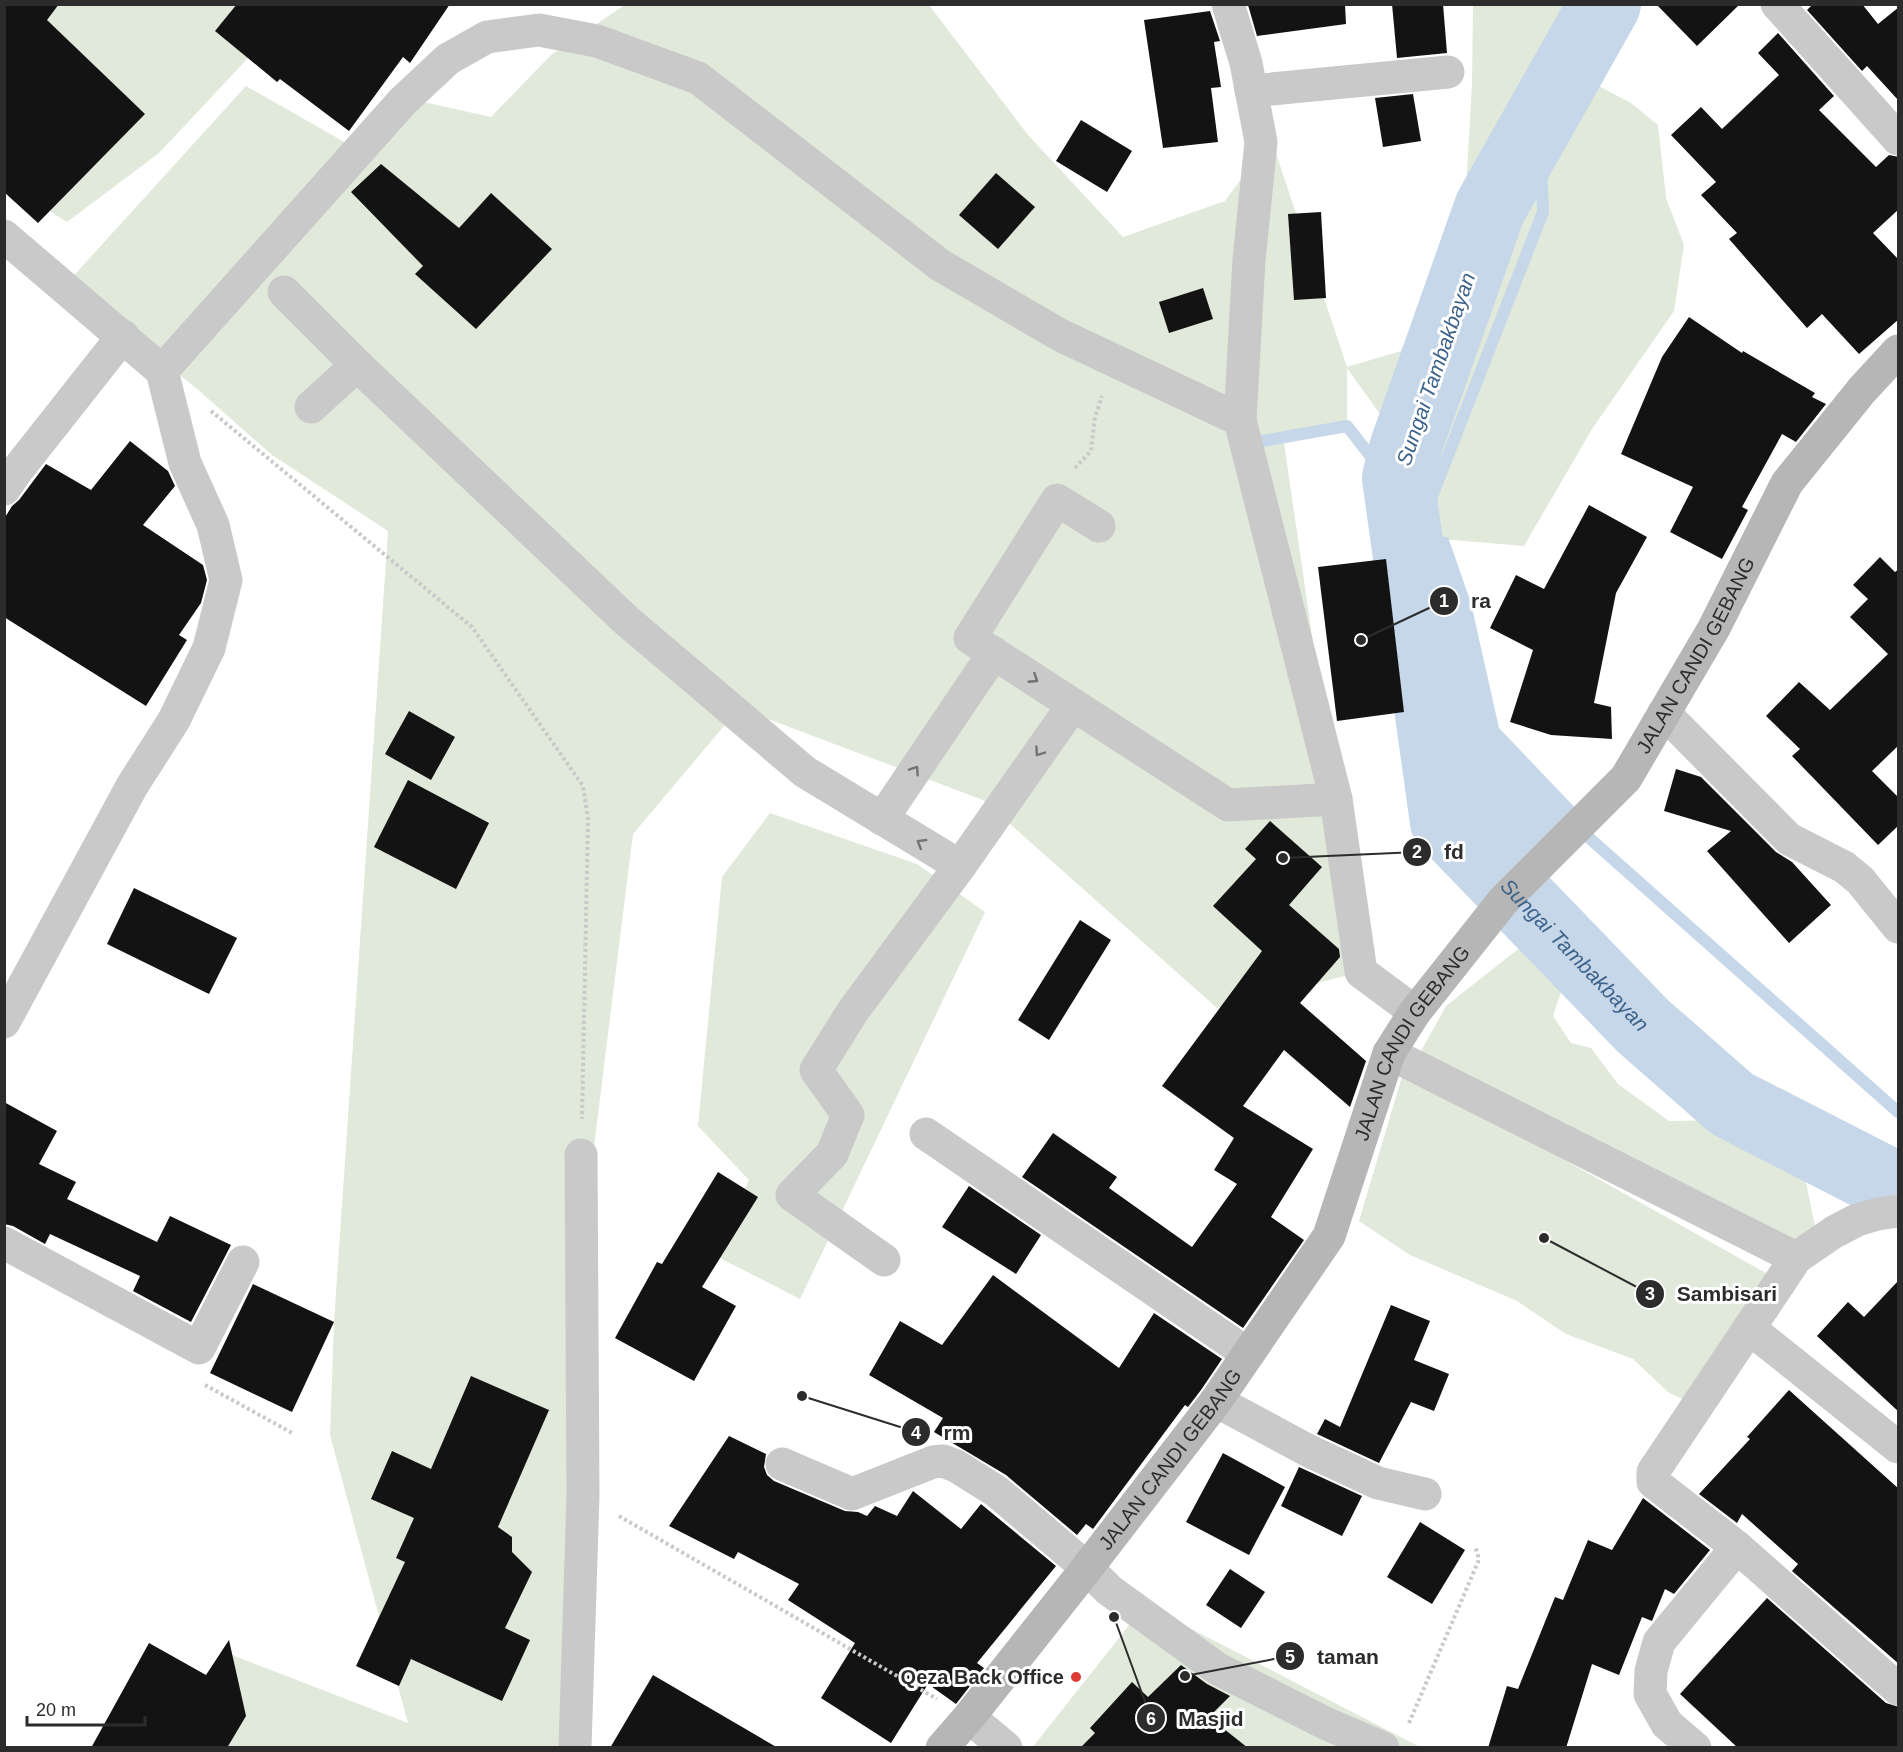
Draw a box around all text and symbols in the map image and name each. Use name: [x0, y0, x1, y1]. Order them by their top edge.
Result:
water label: Sungai Tambakbayan: [1392, 269, 1479, 468]
street label: JALAN CANDI GEBANG: [1632, 554, 1759, 757]
callout: ra: [1429, 581, 1503, 620]
text: ra: [1471, 589, 1491, 612]
text: 1: [1439, 591, 1449, 611]
one-way arrow: [1027, 671, 1038, 682]
one-way arrow: [1035, 746, 1046, 757]
one-way arrow: [907, 766, 918, 777]
callout: fd: [1402, 832, 1476, 871]
one-way arrow: [917, 838, 927, 850]
text: fd: [1444, 840, 1464, 863]
text: 2: [1412, 842, 1422, 862]
water label: Sungai Tambakbayan: [1496, 874, 1654, 1036]
street label: JALAN CANDI GEBANG: [1350, 941, 1474, 1143]
callout: Sambisari: [1635, 1274, 1790, 1313]
text: Sambisari: [1677, 1282, 1777, 1305]
text: 3: [1645, 1284, 1655, 1304]
street label: JALAN CANDI GEBANG: [1094, 1365, 1246, 1554]
callout: rm: [901, 1413, 982, 1452]
text: rm: [944, 1421, 970, 1444]
text: 4: [911, 1423, 921, 1443]
callout: taman: [1275, 1637, 1391, 1676]
text: taman: [1317, 1645, 1379, 1668]
text: 5: [1285, 1647, 1295, 1667]
place label: Qeza Back Office: [901, 1666, 1064, 1688]
marker: Qeza Back Office: [1069, 1670, 1083, 1684]
scale bar: [27, 1689, 146, 1727]
callout: Masjid: [1136, 1699, 1256, 1738]
text: 20 m: [36, 1700, 76, 1720]
text: Masjid: [1178, 1707, 1244, 1730]
text: 6: [1146, 1709, 1156, 1729]

